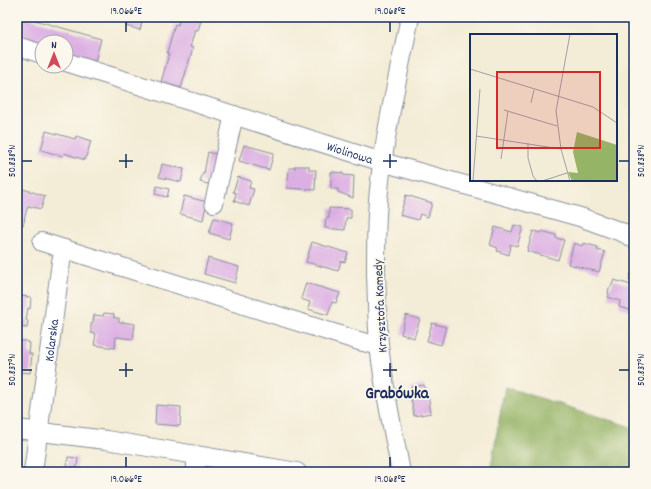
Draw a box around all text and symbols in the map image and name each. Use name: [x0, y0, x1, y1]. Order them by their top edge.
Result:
text: 19.066°E: [110, 5, 142, 19]
text: 19.068°E: [375, 5, 406, 19]
north arrow: [34, 34, 74, 74]
inset map: [470, 34, 617, 181]
text: N: [51, 38, 57, 54]
street label: Wiolinowa: [324, 138, 376, 171]
text: 50.838°N: [6, 145, 20, 177]
text: 50.838°N: [635, 145, 649, 177]
street label: Krzysztofa Komedy: [370, 258, 393, 353]
street label: Kolarska: [41, 317, 65, 363]
text: 50.837°N: [6, 354, 20, 386]
text: 50.837°N: [635, 354, 649, 386]
district label: Grabówka: [365, 383, 430, 407]
text: 19.066°E: [110, 473, 142, 487]
text: 19.068°E: [375, 473, 406, 487]

